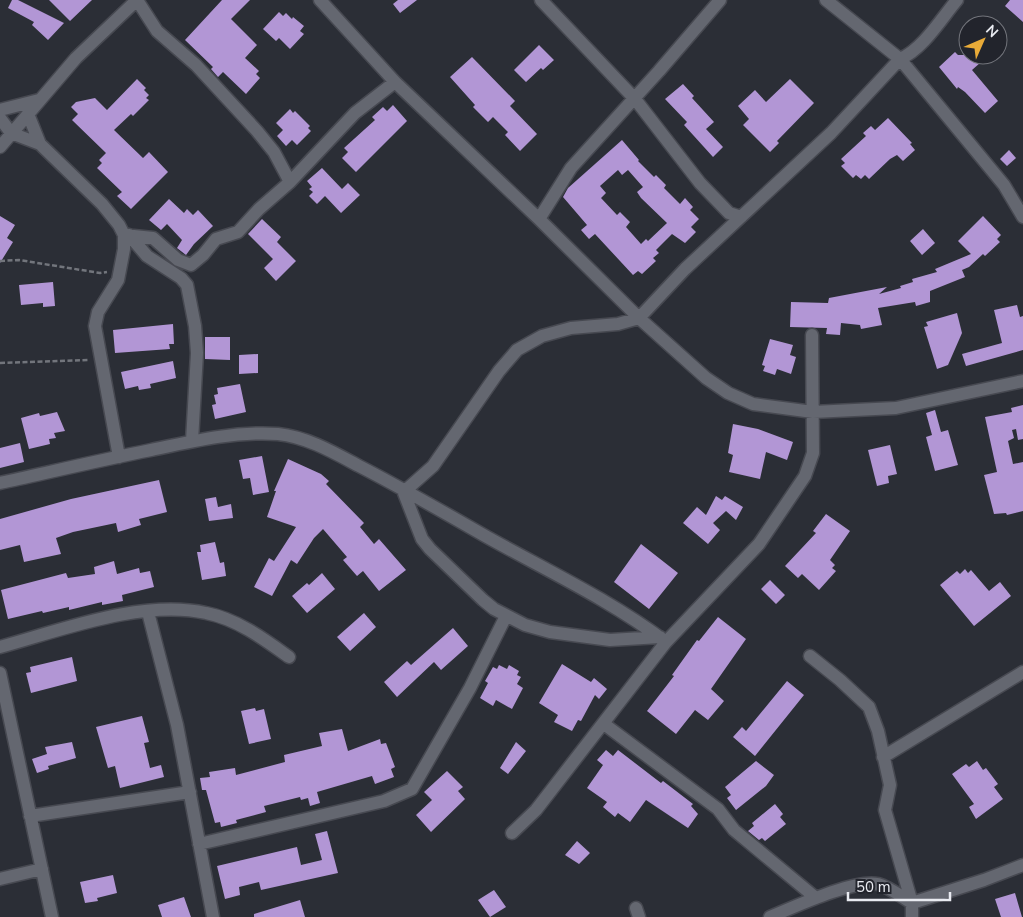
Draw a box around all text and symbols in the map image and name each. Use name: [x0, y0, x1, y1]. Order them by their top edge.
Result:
north arrow: [958, 15, 1008, 65]
text: N: [981, 21, 1002, 42]
scale bar: [848, 870, 950, 902]
text: 50 m: [856, 877, 891, 897]

